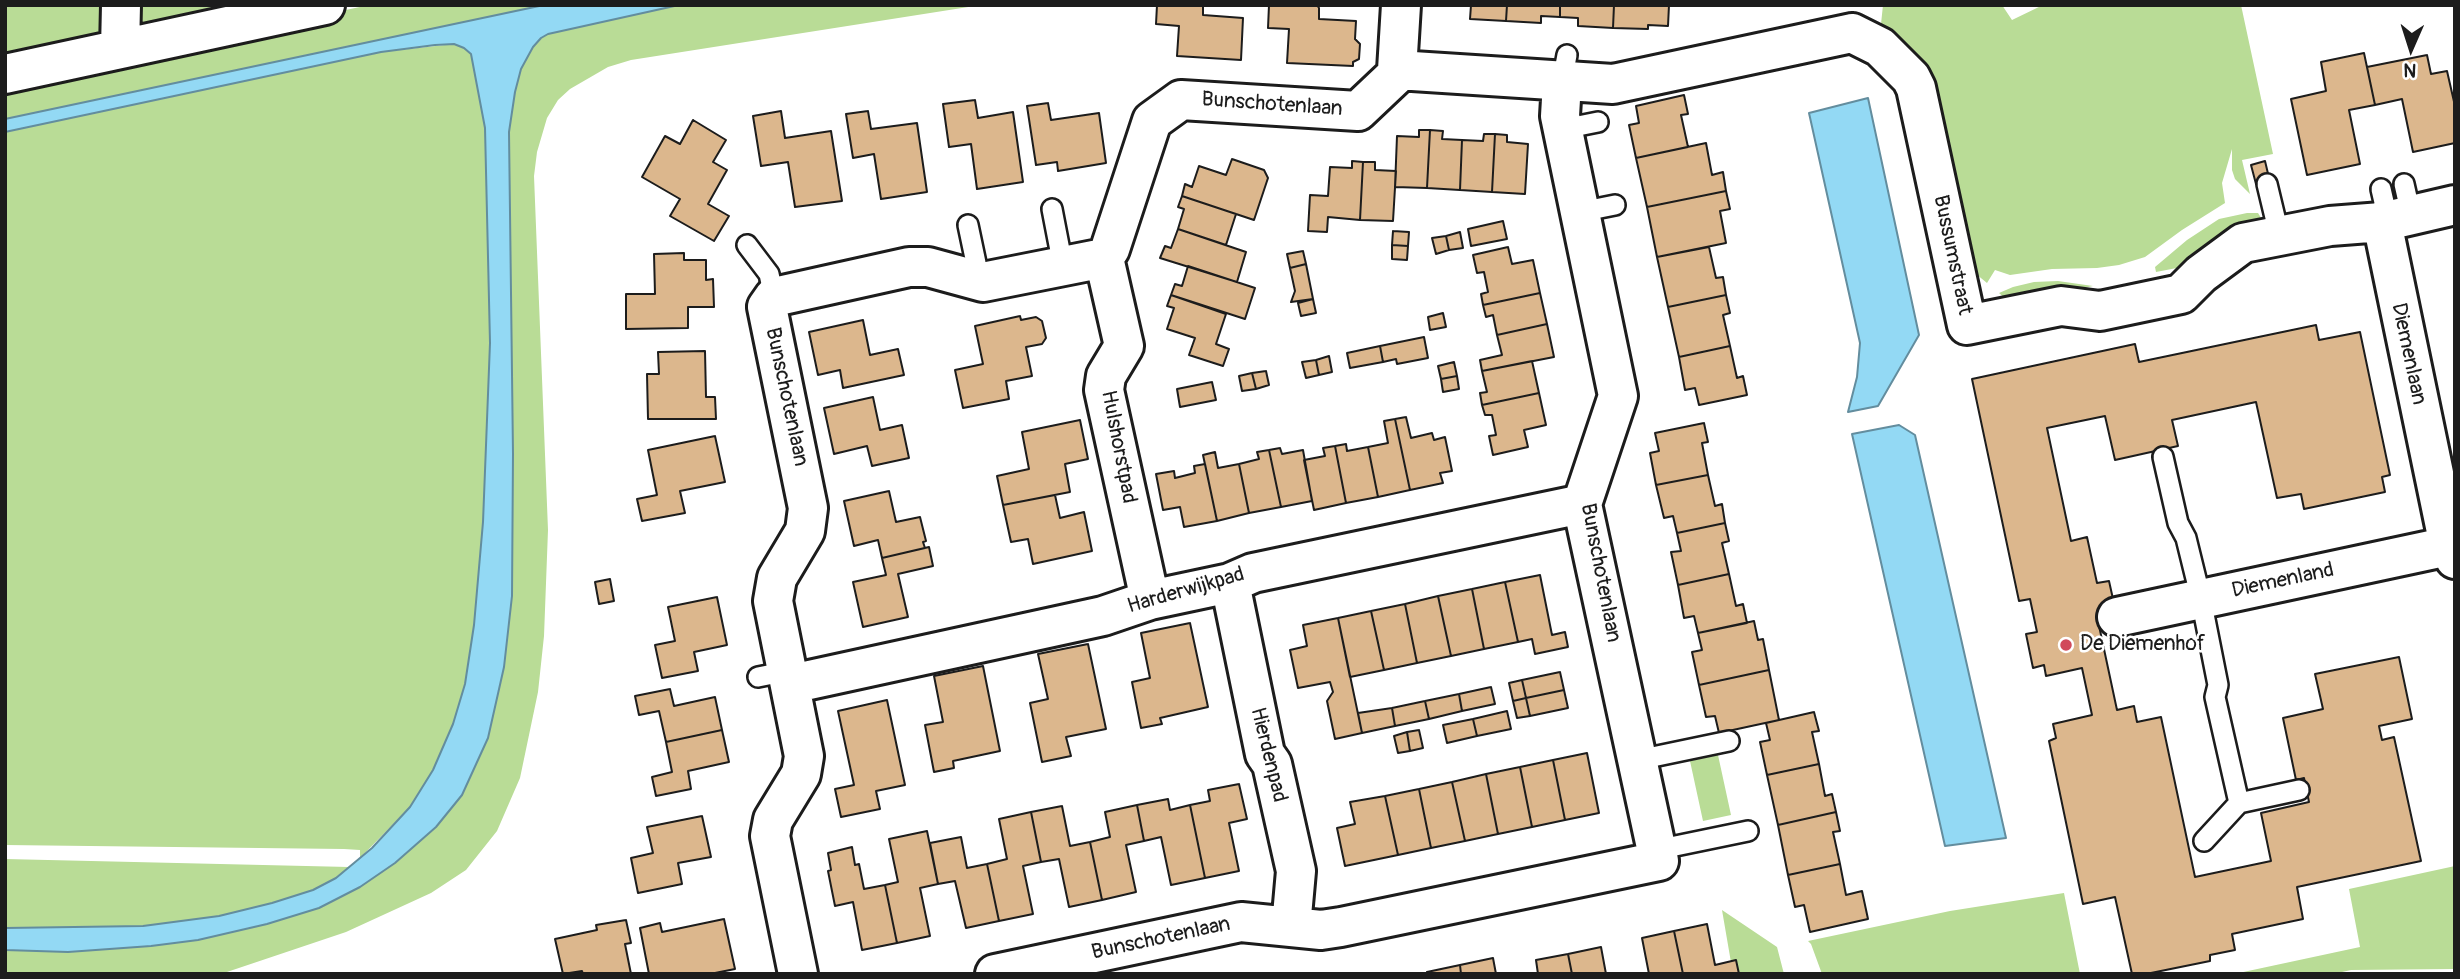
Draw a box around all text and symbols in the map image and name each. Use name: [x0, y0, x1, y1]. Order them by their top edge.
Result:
north arrow: [2376, 14, 2446, 84]
text: N: [2403, 58, 2417, 82]
street label: Bunschotenlaan: [1201, 88, 1343, 122]
street label: Bussumstraat: [1927, 193, 1977, 317]
street label: Diemenlaan: [2385, 301, 2431, 407]
street label: Bunschotenlaan: [759, 325, 813, 469]
street label: Hulshorstpad: [1095, 388, 1141, 506]
street label: Bunschotenlaan: [1574, 501, 1626, 645]
street label: Diemenland: [2230, 558, 2336, 604]
street label: Harderwijkpad: [1124, 562, 1248, 620]
place label: De Diemenhof: [2080, 632, 2205, 658]
marker: De Diemenhof: [2058, 637, 2074, 653]
street label: Hierdenpad: [1244, 705, 1292, 805]
street label: Bunschotenlaan: [1089, 912, 1233, 966]

